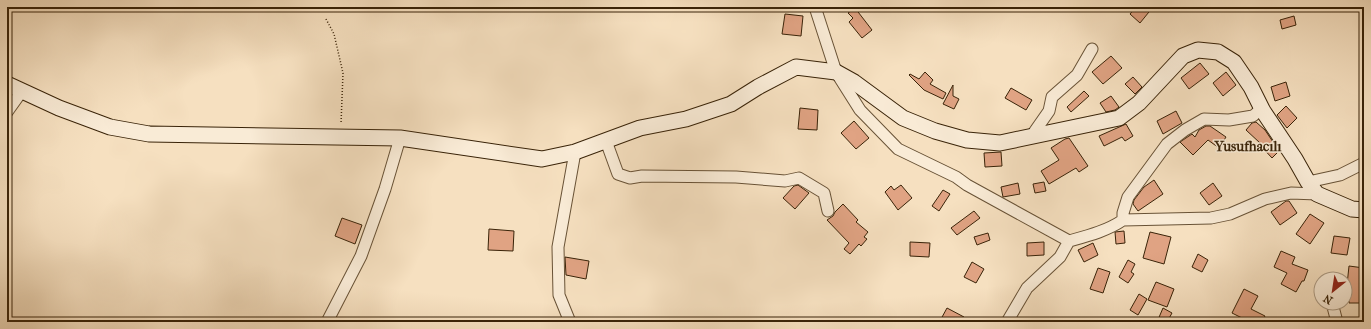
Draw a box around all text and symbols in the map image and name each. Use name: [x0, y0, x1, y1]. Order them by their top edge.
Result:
district label: Yusufhacılı: [1214, 138, 1282, 155]
north arrow: [1313, 271, 1353, 311]
text: N: [1321, 291, 1335, 307]

